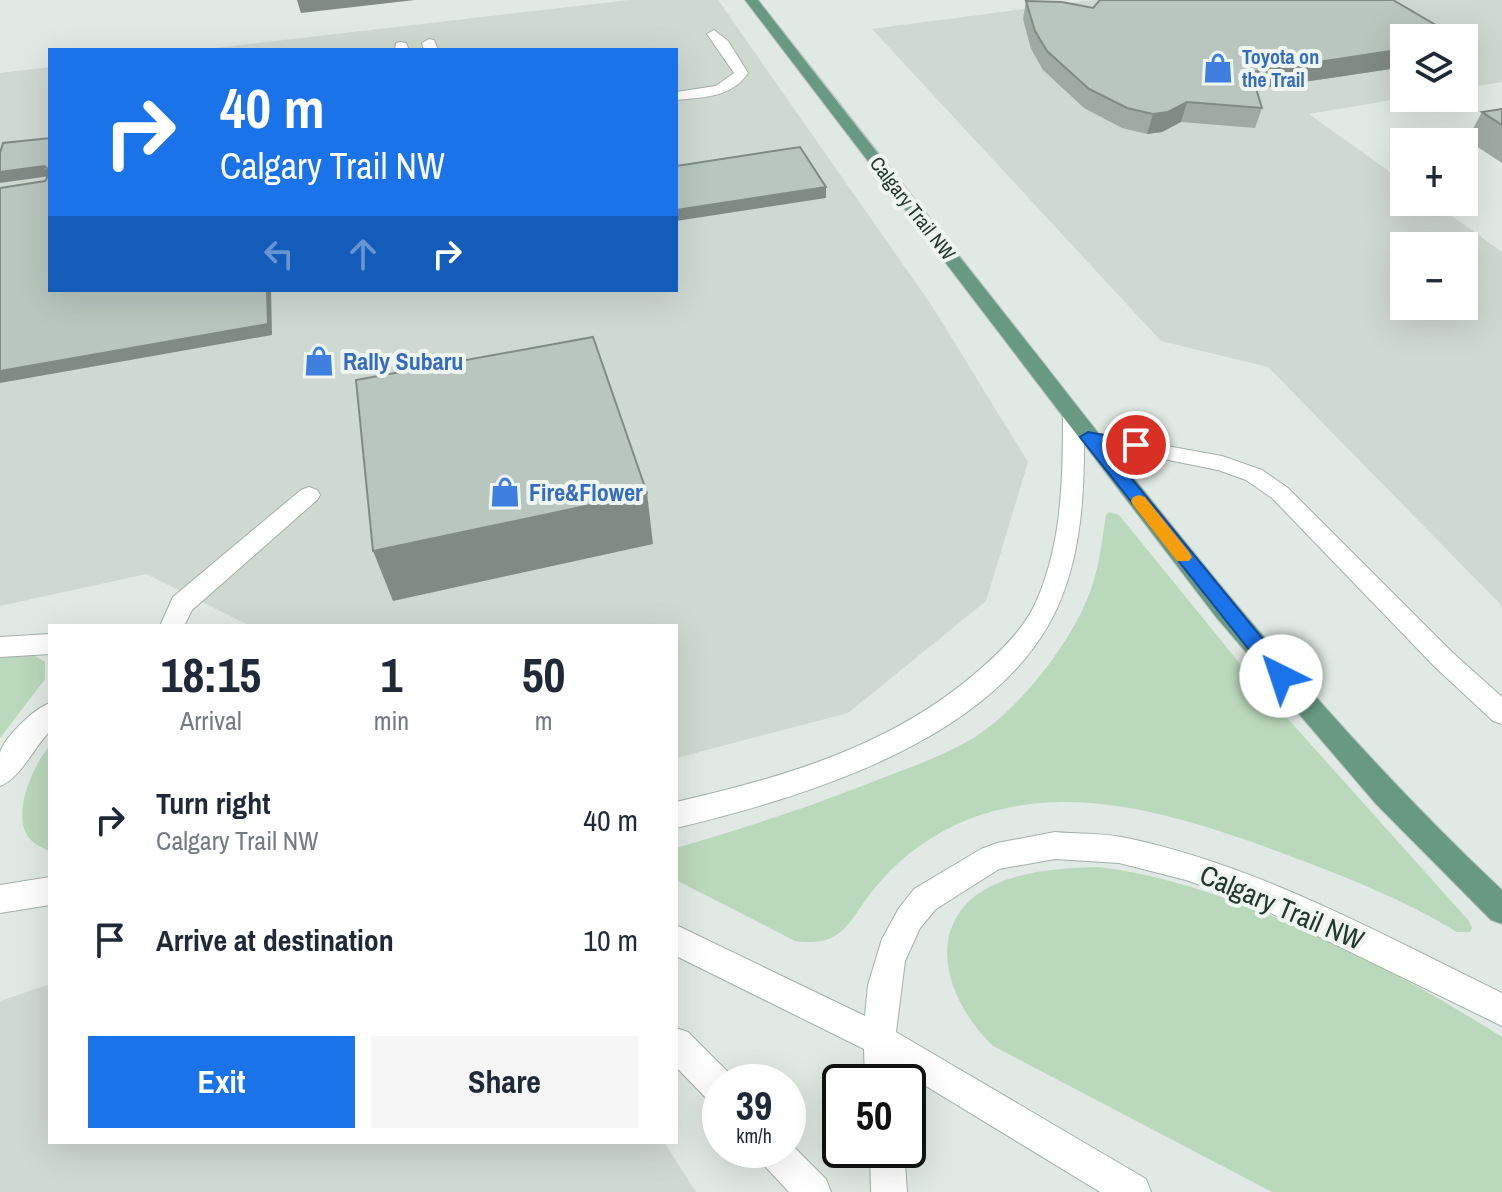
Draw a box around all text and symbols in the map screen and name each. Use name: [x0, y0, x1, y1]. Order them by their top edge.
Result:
map controls: [1390, 24, 1478, 320]
button: layers: [1390, 24, 1478, 112]
place label: Toyota on the Trail: [1242, 43, 1319, 93]
shop icon: Toyota on the Trail: [1201, 51, 1235, 85]
text: 40 m: [220, 70, 325, 145]
icon: right: [88, 80, 192, 184]
button: +: [1390, 128, 1478, 216]
text: Calgary Trail NW: [220, 142, 445, 190]
street label: Calgary Trail NW: [864, 150, 962, 266]
icon: left: [257, 232, 301, 276]
icon: ahead: [341, 232, 385, 276]
icon: right: [425, 232, 469, 276]
button: −: [1390, 232, 1478, 320]
shop icon: Rally Subaru: [302, 344, 336, 378]
place label: Rally Subaru: [343, 345, 463, 377]
pin: [1102, 411, 1170, 479]
icon: arrive: [1114, 423, 1158, 467]
shop icon: Fire&Flower: [488, 475, 522, 509]
place label: Fire&Flower: [529, 476, 643, 508]
position arrow: [1239, 634, 1323, 718]
text: 18:15: [161, 642, 261, 707]
text: 1: [380, 642, 402, 707]
text: 50: [522, 642, 565, 707]
text: Arrival: [180, 703, 242, 738]
text: min: [374, 703, 409, 738]
text: m: [535, 703, 552, 738]
text: Turn right: [156, 783, 270, 823]
icon: right: [88, 798, 132, 842]
text: 40 m: [583, 800, 638, 840]
text: Calgary Trail NW: [156, 823, 318, 858]
street label: Calgary Trail NW: [1194, 855, 1370, 959]
icon: arrive: [88, 918, 132, 962]
text: Arrive at destination: [156, 920, 394, 960]
text: 10 m: [583, 920, 638, 960]
button: Exit: [88, 1036, 355, 1128]
button: Share: [371, 1036, 638, 1128]
speed limit sign: 50: [822, 1064, 926, 1168]
text: 39: [736, 1079, 772, 1132]
text: km/h: [736, 1122, 772, 1149]

